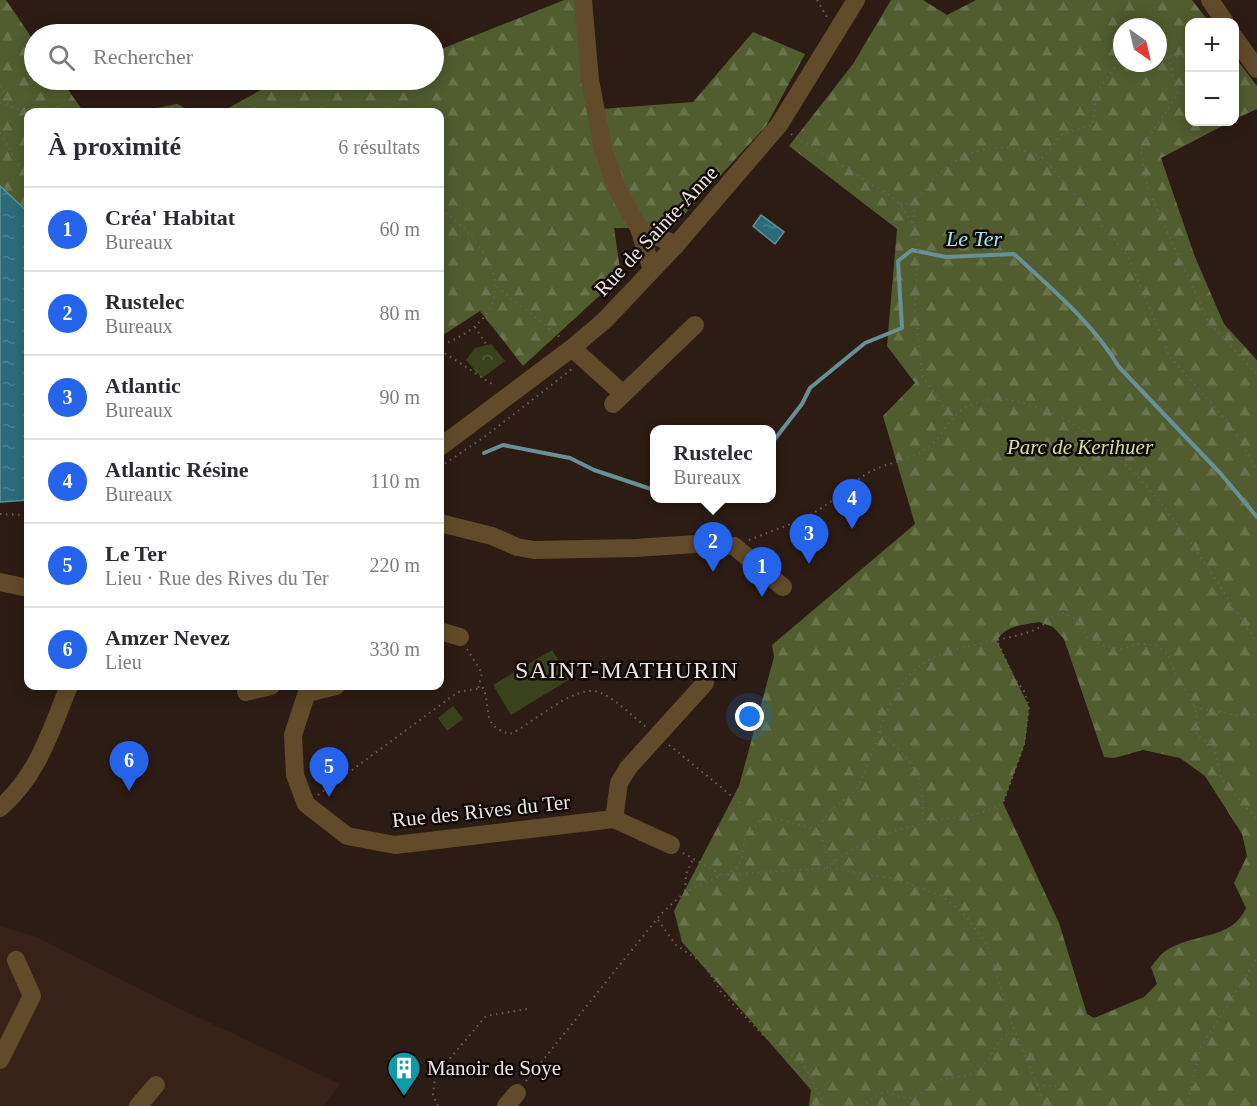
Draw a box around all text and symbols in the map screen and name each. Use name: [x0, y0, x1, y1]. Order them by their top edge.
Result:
north arrow: [1113, 18, 1167, 72]
map controls: [1185, 18, 1239, 126]
button: +: [1185, 18, 1239, 72]
search box: [24, 24, 444, 90]
icon: search: [45, 41, 78, 74]
text: Rechercher: [93, 44, 193, 69]
button: −: [1185, 72, 1239, 126]
text: À proximité: [48, 132, 181, 161]
text: 6 résultats: [338, 136, 420, 158]
street label: Rue de Sainte-Anne: [590, 161, 722, 301]
text: Créa' Habitat: [105, 205, 235, 230]
text: 1: [63, 218, 73, 240]
text: 60 m: [379, 218, 420, 240]
water label: Le Ter: [945, 226, 1002, 251]
text: Bureaux: [105, 231, 173, 253]
text: Rustelec: [105, 289, 184, 314]
text: 2: [63, 302, 73, 324]
text: 80 m: [379, 302, 420, 324]
text: Bureaux: [105, 315, 173, 337]
text: Atlantic: [105, 373, 181, 398]
text: 3: [63, 386, 73, 408]
text: 90 m: [379, 386, 420, 408]
text: Bureaux: [105, 399, 173, 421]
popup: [650, 425, 776, 503]
park label: Parc de Kerihuer: [1006, 435, 1154, 459]
text: Rustelec: [673, 440, 753, 465]
text: Atlantic Résine: [105, 457, 249, 482]
text: Bureaux: [673, 466, 741, 488]
text: 4: [63, 470, 73, 492]
text: 110 m: [370, 470, 420, 492]
pin: 4: [832, 480, 872, 529]
text: Bureaux: [105, 483, 173, 505]
pin: 3: [790, 514, 828, 564]
pin: 2: [694, 522, 732, 572]
text: Le Ter: [105, 541, 167, 566]
pin: 1: [742, 548, 782, 597]
text: 5: [63, 554, 73, 576]
text: 220 m: [369, 554, 420, 576]
text: Lieu · Rue des Rives du Ter: [105, 567, 329, 589]
text: Amzer Nevez: [105, 625, 230, 650]
text: 6: [63, 638, 73, 660]
text: 330 m: [369, 638, 420, 660]
text: Lieu: [105, 651, 142, 673]
district label: SAINT-MATHURIN: [515, 657, 739, 683]
your location: [735, 702, 764, 731]
pin: 6: [110, 742, 148, 791]
pin: 5: [310, 748, 348, 797]
street label: Rue des Rives du Ter: [391, 790, 571, 832]
building icon: Manoir de Soye: [386, 1050, 422, 1097]
place label: Manoir de Soye: [427, 1056, 561, 1080]

